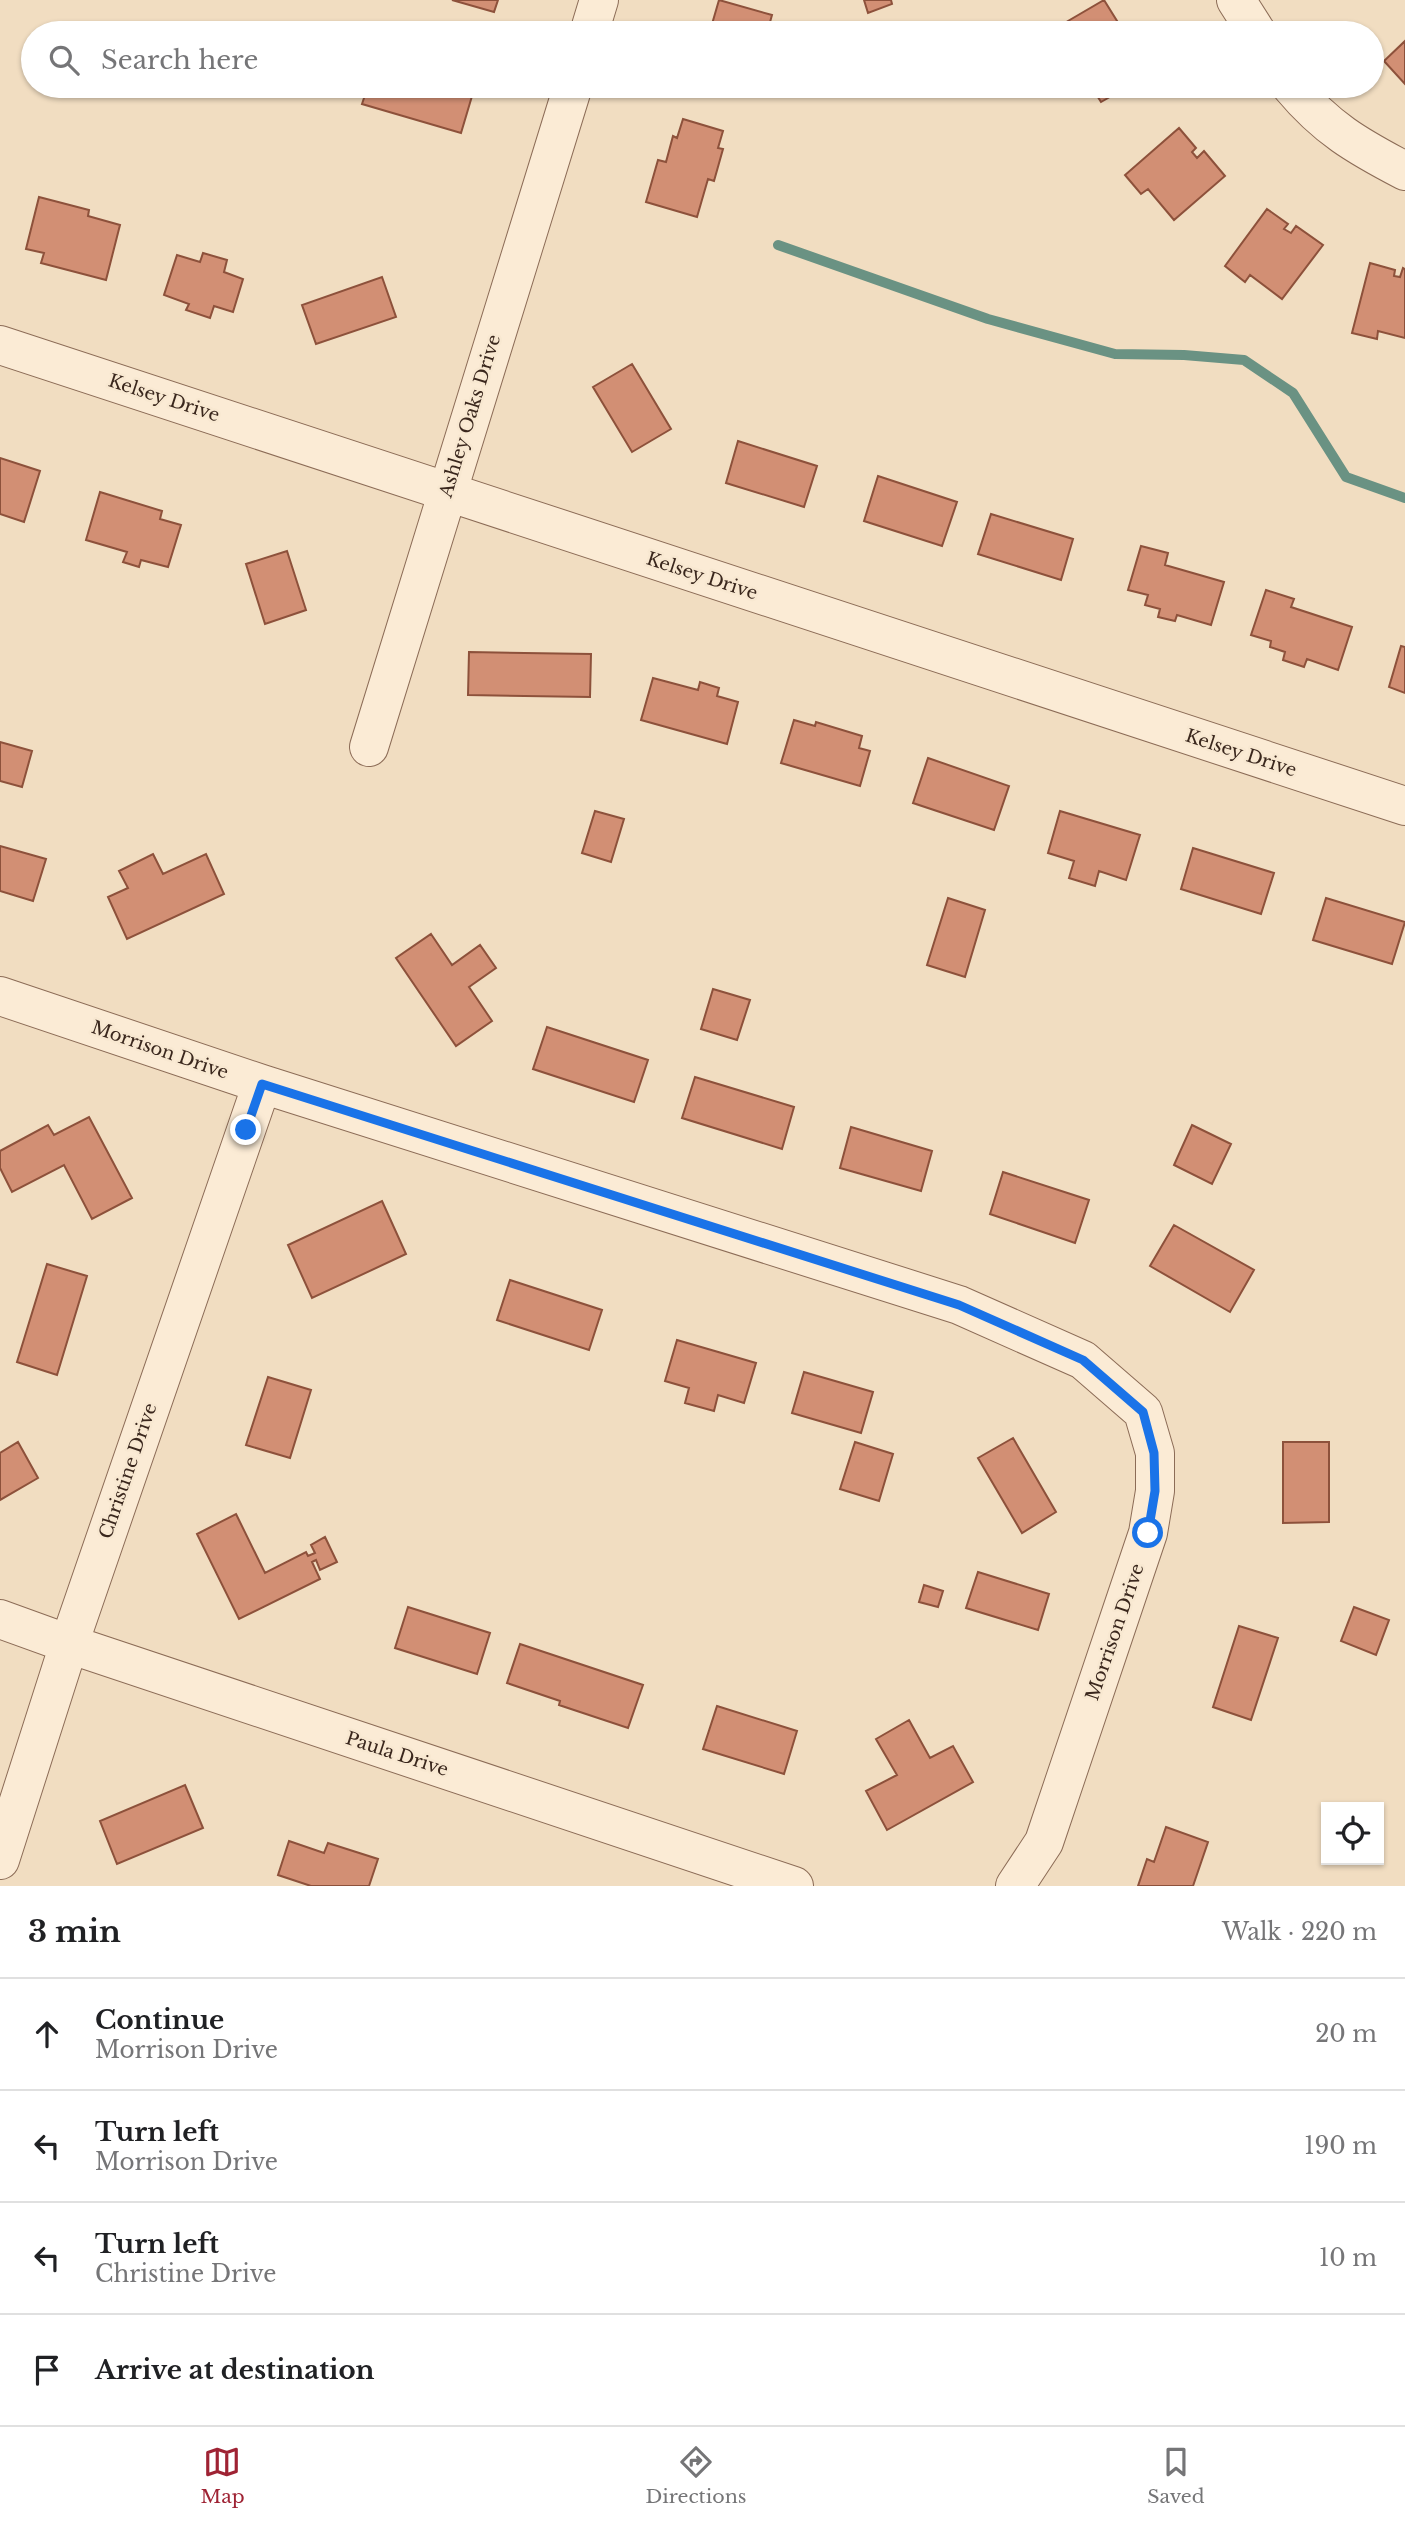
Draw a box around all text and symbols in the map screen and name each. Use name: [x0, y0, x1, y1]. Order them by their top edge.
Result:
search box: [21, 21, 1384, 98]
icon: search: [45, 41, 83, 79]
text: Search here: [101, 44, 258, 76]
street label: Ashley Oaks Drive: [434, 332, 505, 501]
street label: Kelsey Drive: [106, 370, 222, 426]
street label: Kelsey Drive: [644, 548, 760, 604]
street label: Kelsey Drive: [1183, 725, 1299, 781]
street label: Morrison Drive: [89, 1016, 231, 1084]
route end: [230, 1114, 261, 1145]
street label: Christine Drive: [94, 1400, 162, 1542]
route start: [1132, 1517, 1163, 1548]
street label: Morrison Drive: [1081, 1561, 1149, 1703]
street label: Paula Drive: [343, 1727, 451, 1781]
map controls: [1321, 1802, 1384, 1865]
button: locate: [1321, 1802, 1384, 1865]
text: 3 min: [28, 1913, 121, 1950]
text: Walk · 220 m: [1222, 1918, 1377, 1946]
text: Continue: [95, 2004, 224, 2036]
icon: ahead: [28, 2015, 66, 2053]
text: 20 m: [1315, 2020, 1377, 2048]
text: Morrison Drive: [95, 2036, 278, 2064]
text: Turn left: [95, 2116, 219, 2148]
icon: left: [28, 2127, 66, 2165]
text: 190 m: [1304, 2132, 1377, 2160]
text: Morrison Drive: [95, 2148, 278, 2176]
text: Turn left: [95, 2228, 219, 2260]
icon: left: [28, 2239, 66, 2277]
text: 10 m: [1319, 2244, 1377, 2272]
text: Christine Drive: [95, 2260, 276, 2288]
icon: arrive: [28, 2351, 66, 2389]
text: Arrive at destination: [95, 2354, 375, 2386]
tab: Map: [200, 2443, 245, 2508]
tab: Directions: [645, 2443, 746, 2508]
tab: Saved: [1147, 2443, 1205, 2508]

